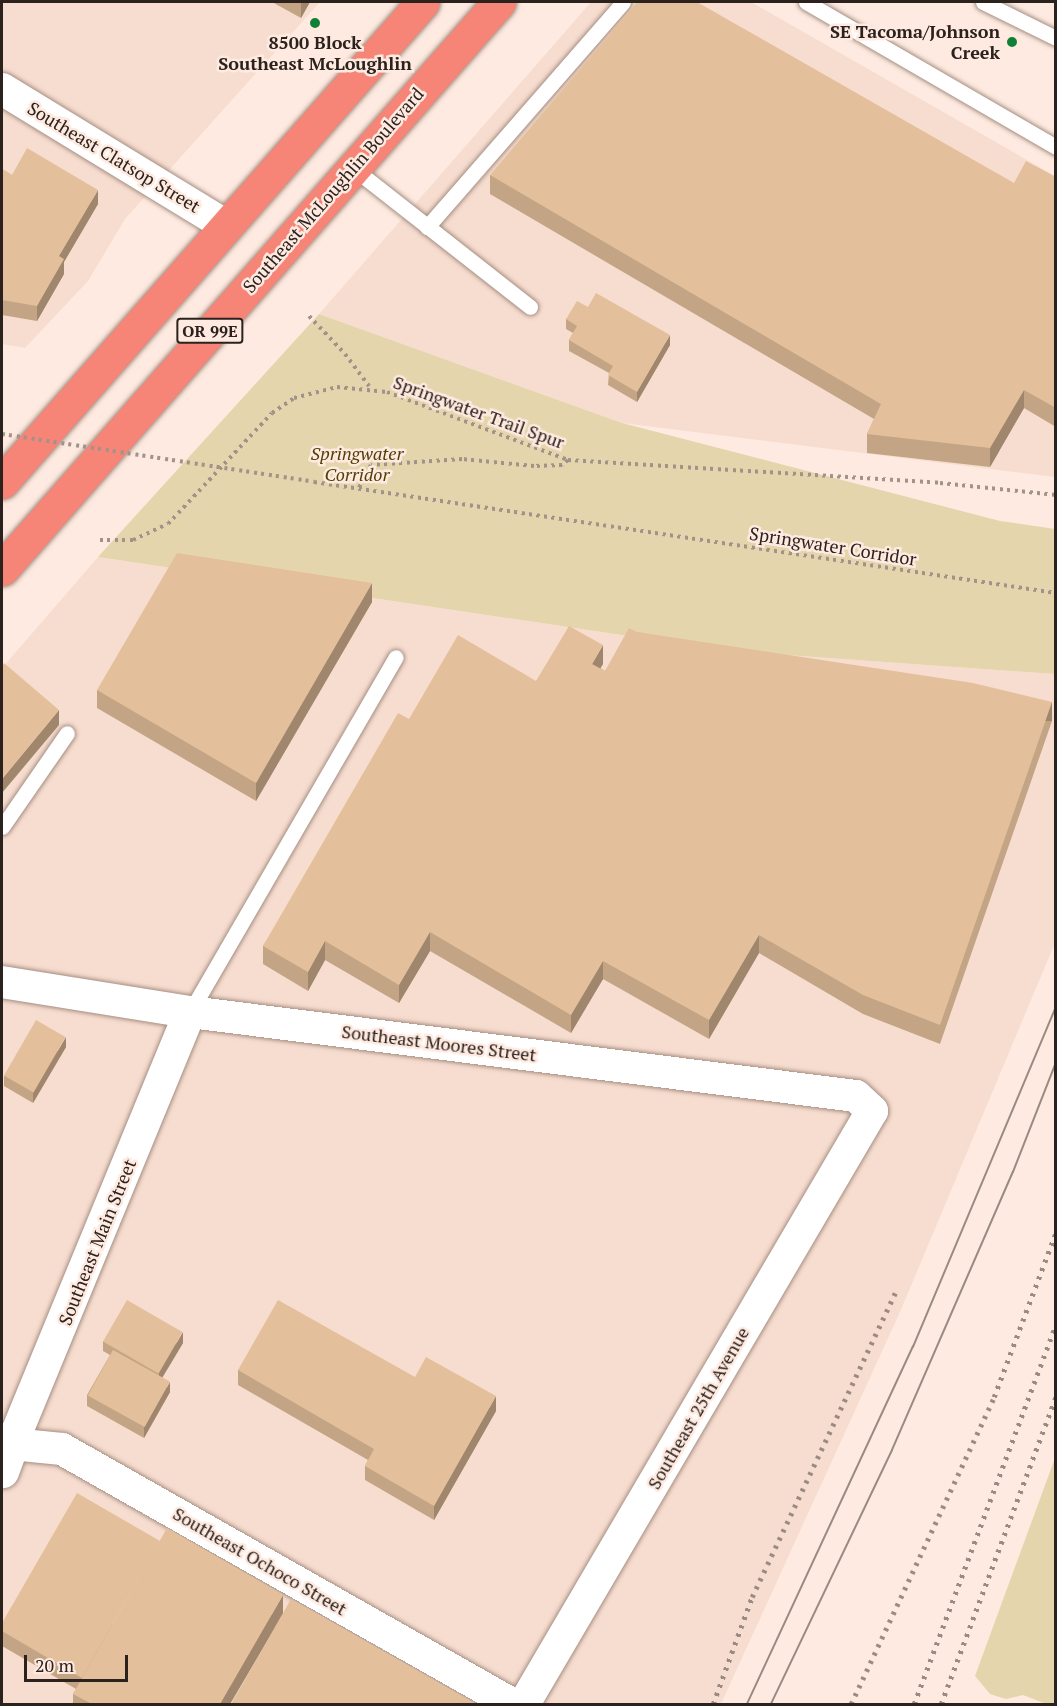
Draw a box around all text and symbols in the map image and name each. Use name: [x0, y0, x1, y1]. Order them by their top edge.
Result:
marker: 8500 Block Southeast McLoughlin: [308, 16, 322, 30]
place label: SE Tacoma/Johnson Creek: [830, 21, 1000, 63]
place label: 8500 Block Southeast McLoughlin: [218, 32, 412, 74]
marker: SE Tacoma/Johnson Creek: [1005, 35, 1019, 49]
street label: Southeast McLoughlin Boulevard: [238, 83, 428, 297]
street label: Southeast Clatsop Street: [24, 97, 204, 217]
road number: OR 99E: [176, 318, 244, 344]
street label: Springwater Trail Spur: [391, 371, 567, 453]
park label: Springwater Corridor: [311, 443, 403, 486]
street label: Springwater Corridor: [748, 522, 918, 570]
street label: Southeast Moores Street: [340, 1020, 538, 1066]
street label: Southeast Main Street: [54, 1156, 140, 1328]
street label: Southeast 25th Avenue: [643, 1323, 753, 1493]
street label: Southeast Ochoco Street: [169, 1502, 351, 1620]
scale bar: [27, 1643, 130, 1681]
text: 20 m: [35, 1653, 74, 1677]

